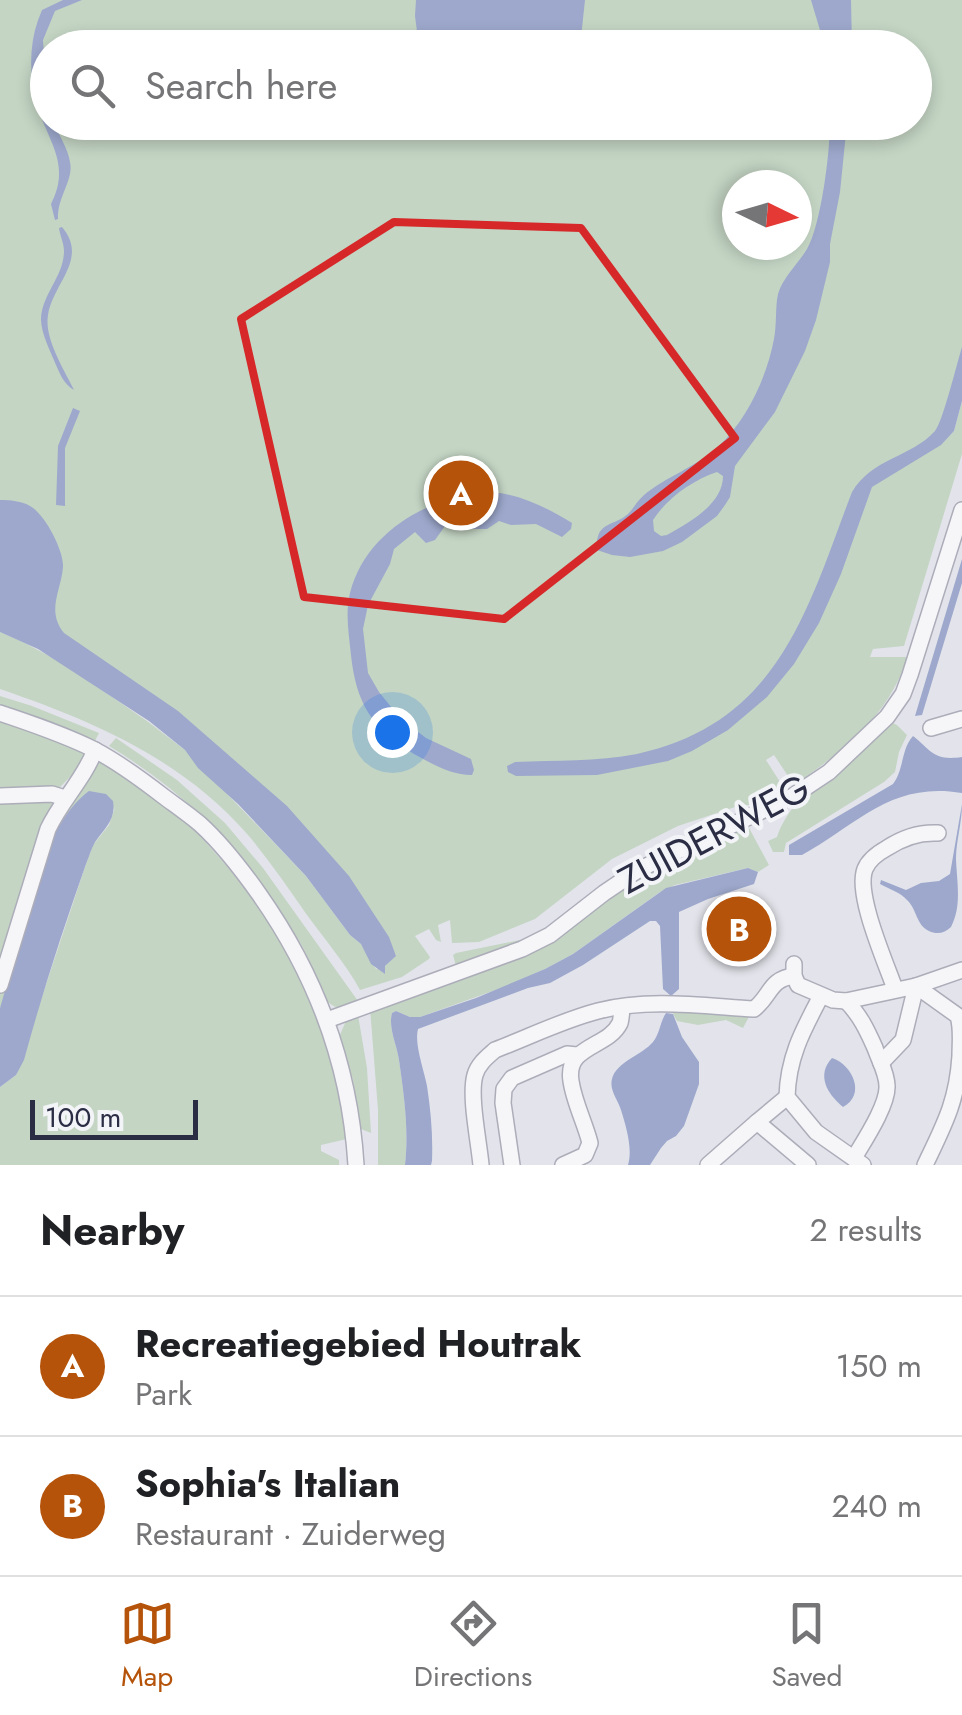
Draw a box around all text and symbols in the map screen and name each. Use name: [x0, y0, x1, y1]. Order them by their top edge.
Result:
search box: [30, 30, 932, 140]
icon: search: [65, 58, 120, 113]
text: Search here: [145, 58, 337, 113]
north arrow: [722, 170, 812, 260]
pin: A: [428, 456, 494, 530]
your location: [367, 707, 418, 758]
street label: ZUIDERWEG: [608, 760, 819, 907]
pin: B: [706, 892, 772, 966]
scale bar: [30, 1095, 198, 1140]
text: 100 m: [45, 1097, 121, 1138]
text: Nearby: [40, 1200, 184, 1261]
text: 2 results: [810, 1207, 922, 1253]
text: Recreatiegebied Houtrak: [135, 1316, 582, 1371]
text: A: [61, 1343, 84, 1389]
text: 150 m: [836, 1343, 922, 1389]
text: Park: [135, 1371, 192, 1417]
text: Sophia's Italian: [135, 1456, 400, 1511]
text: B: [62, 1483, 83, 1529]
text: 240 m: [831, 1483, 922, 1529]
text: Restaurant · Zuiderweg: [135, 1511, 446, 1557]
tab: Map: [120, 1596, 175, 1697]
tab: Directions: [414, 1596, 532, 1697]
tab: Saved: [771, 1596, 842, 1697]

